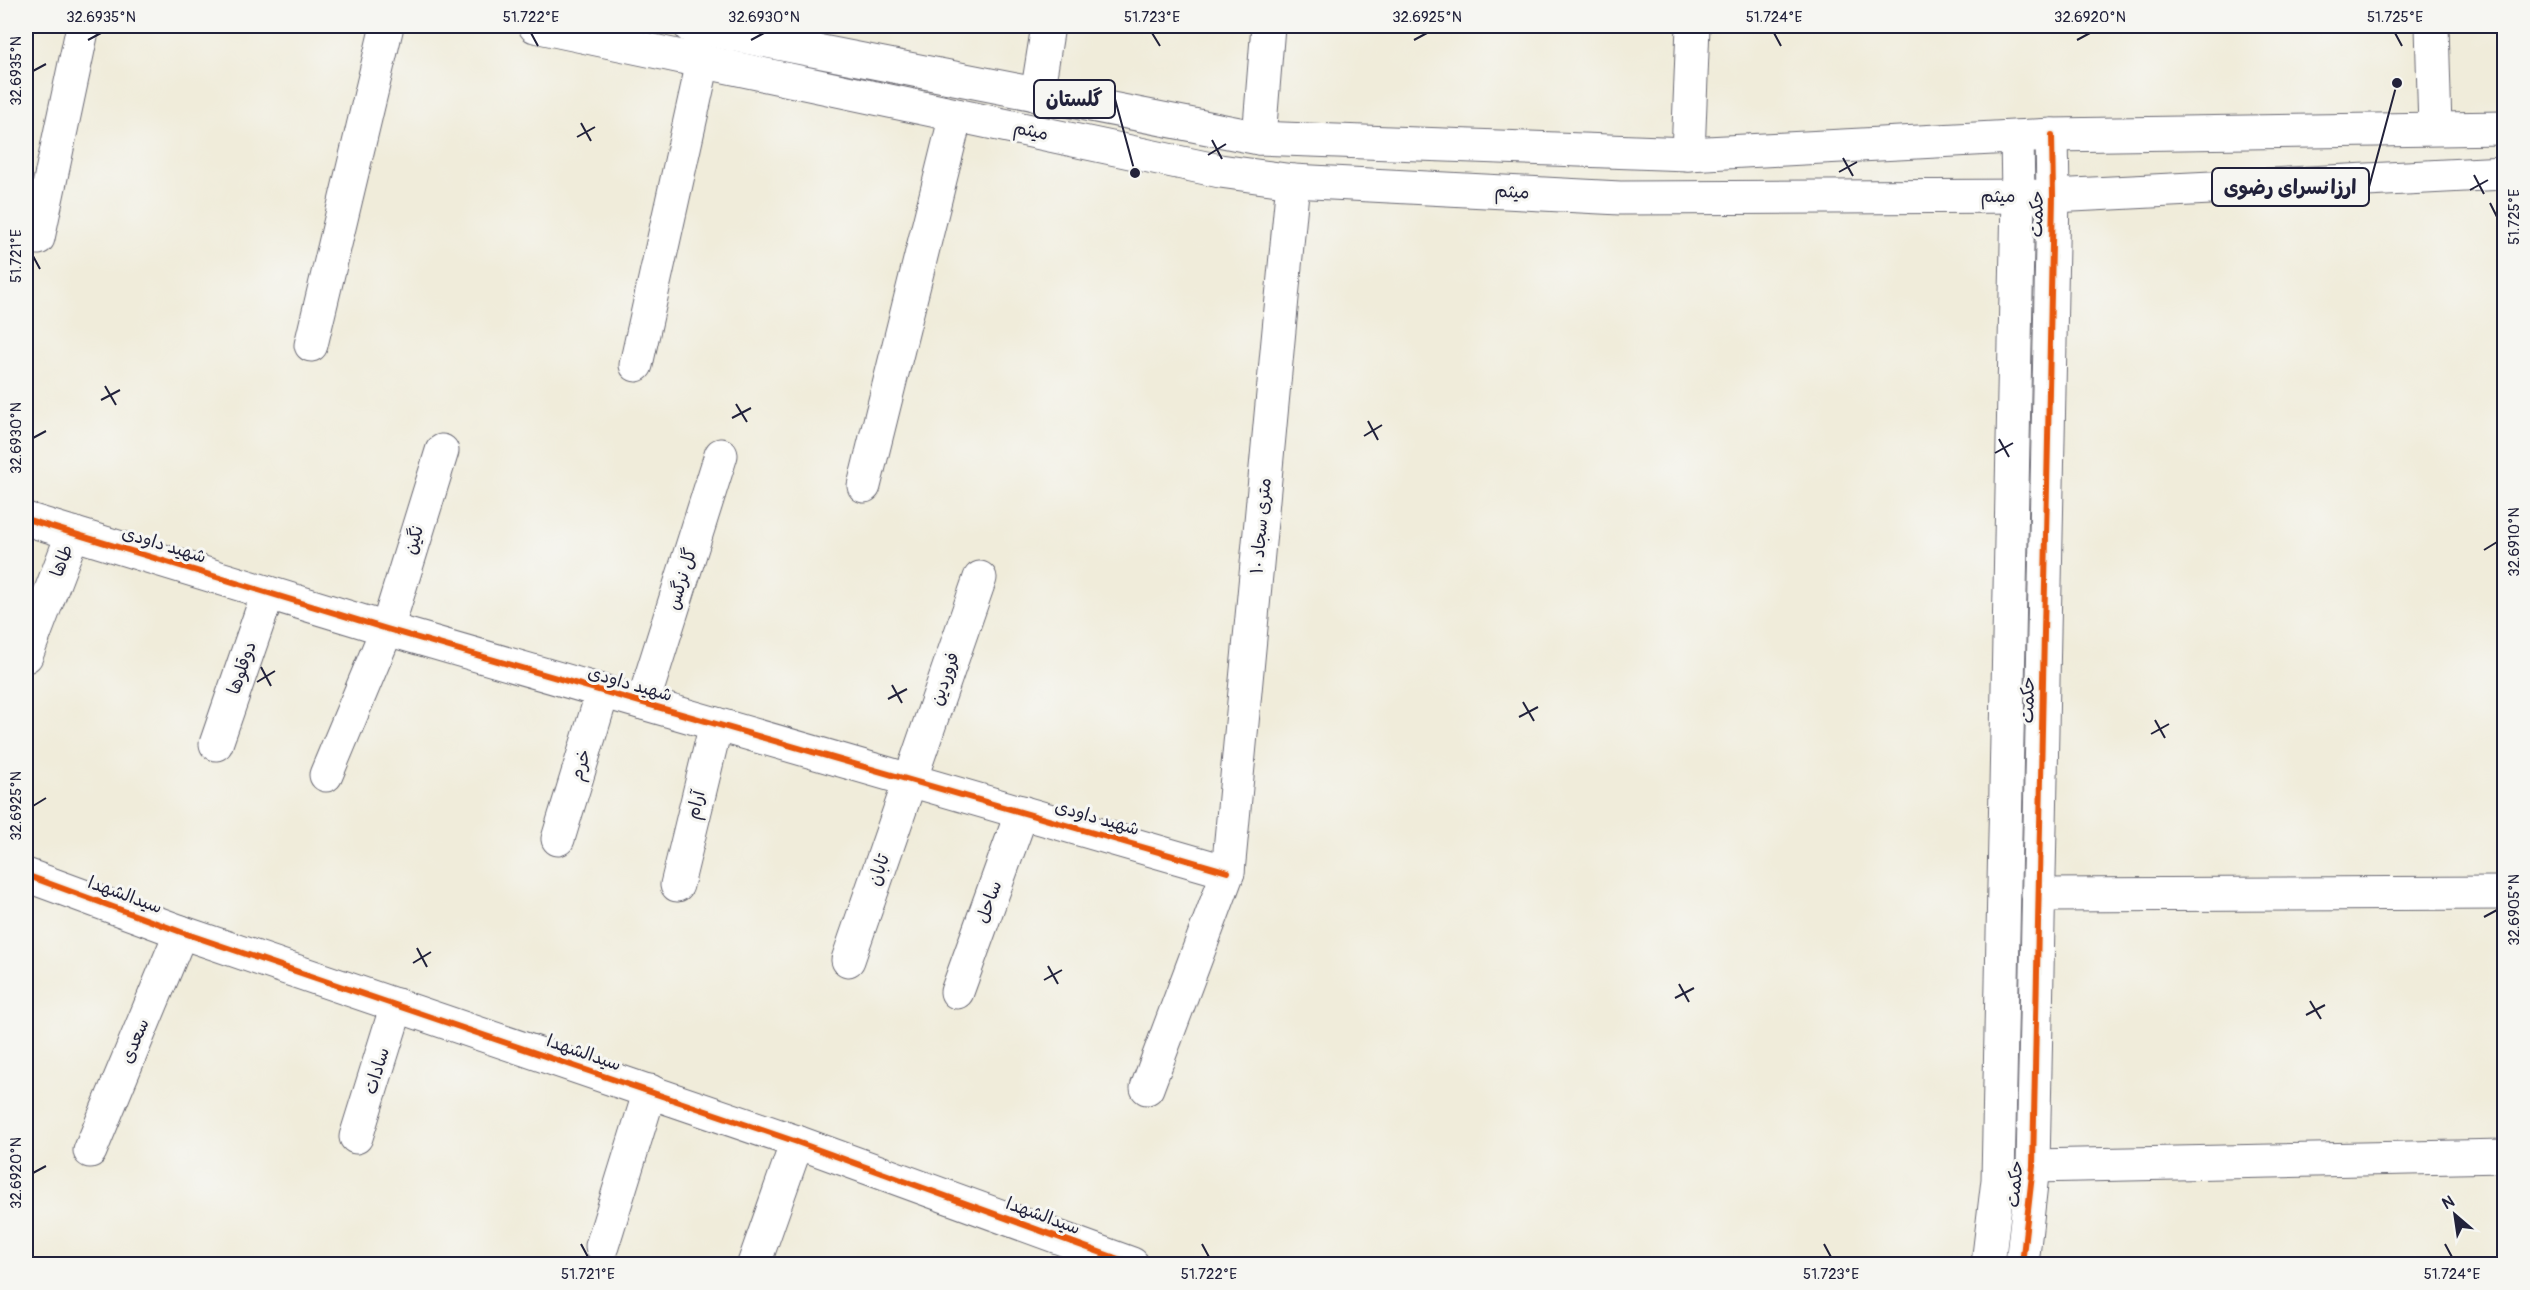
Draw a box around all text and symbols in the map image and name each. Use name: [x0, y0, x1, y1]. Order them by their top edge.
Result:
text: 32.6935°N: [66, 8, 136, 27]
text: 51.722°E: [503, 8, 559, 27]
text: 32.6930°N: [728, 8, 800, 27]
text: 51.723°E: [1124, 8, 1180, 27]
text: 32.6925°N: [1392, 8, 1462, 27]
text: 51.724°E: [1746, 8, 1803, 27]
text: 32.6920°N: [2054, 8, 2126, 27]
text: 51.725°E: [2367, 8, 2423, 27]
text: 32.6935°N: [7, 36, 26, 106]
callout: گلستان: [1034, 80, 1115, 118]
text: گلستان: [1046, 87, 1102, 112]
street label: میثم: [1011, 116, 1051, 148]
callout: ارزانسرای رضوی: [2212, 168, 2369, 206]
text: ارزانسرای رضوی: [2224, 175, 2356, 200]
street label: میثم: [1494, 180, 1530, 206]
street label: میثم: [1980, 185, 2016, 210]
text: 51.725°E: [2505, 189, 2524, 245]
street label: حکمت: [2025, 190, 2049, 238]
text: 51.721°E: [7, 229, 26, 283]
text: 32.6930°N: [7, 402, 26, 474]
street label: ۱۰ متری سجاد: [1245, 477, 1277, 575]
text: 32.6910°N: [2505, 507, 2524, 577]
street label: شهید داودی: [119, 521, 209, 569]
street label: نگین: [399, 523, 429, 557]
street label: طاها: [45, 542, 79, 580]
street label: گل نرگس: [662, 545, 702, 613]
street label: دوقلوها: [222, 638, 262, 698]
street label: فروردین: [925, 649, 965, 709]
street label: شهید داودی: [585, 661, 675, 707]
street label: حکمت: [2016, 676, 2040, 724]
street label: خرم: [565, 746, 599, 784]
text: 32.6925°N: [7, 771, 26, 841]
street label: آرام: [681, 787, 713, 822]
street label: شهید داودی: [1052, 795, 1142, 841]
street label: تابان: [863, 850, 895, 889]
street label: سیدالشهدا: [85, 871, 165, 919]
text: 32.6905°N: [2505, 874, 2524, 946]
street label: ساحل: [971, 877, 1007, 927]
street label: سعدی: [115, 1015, 155, 1067]
street label: سیدالشهدا: [544, 1030, 624, 1076]
street label: سادات: [359, 1045, 395, 1097]
text: 32.6920°N: [7, 1137, 26, 1209]
street label: حکمت: [2001, 1160, 2029, 1208]
north arrow: [2425, 1185, 2485, 1245]
text: N: [2439, 1191, 2458, 1214]
street label: سیدالشهدا: [1003, 1192, 1083, 1240]
text: 51.721°E: [561, 1265, 615, 1284]
text: 51.722°E: [1181, 1265, 1237, 1284]
text: 51.723°E: [1803, 1265, 1859, 1284]
text: 51.724°E: [2424, 1265, 2481, 1284]

